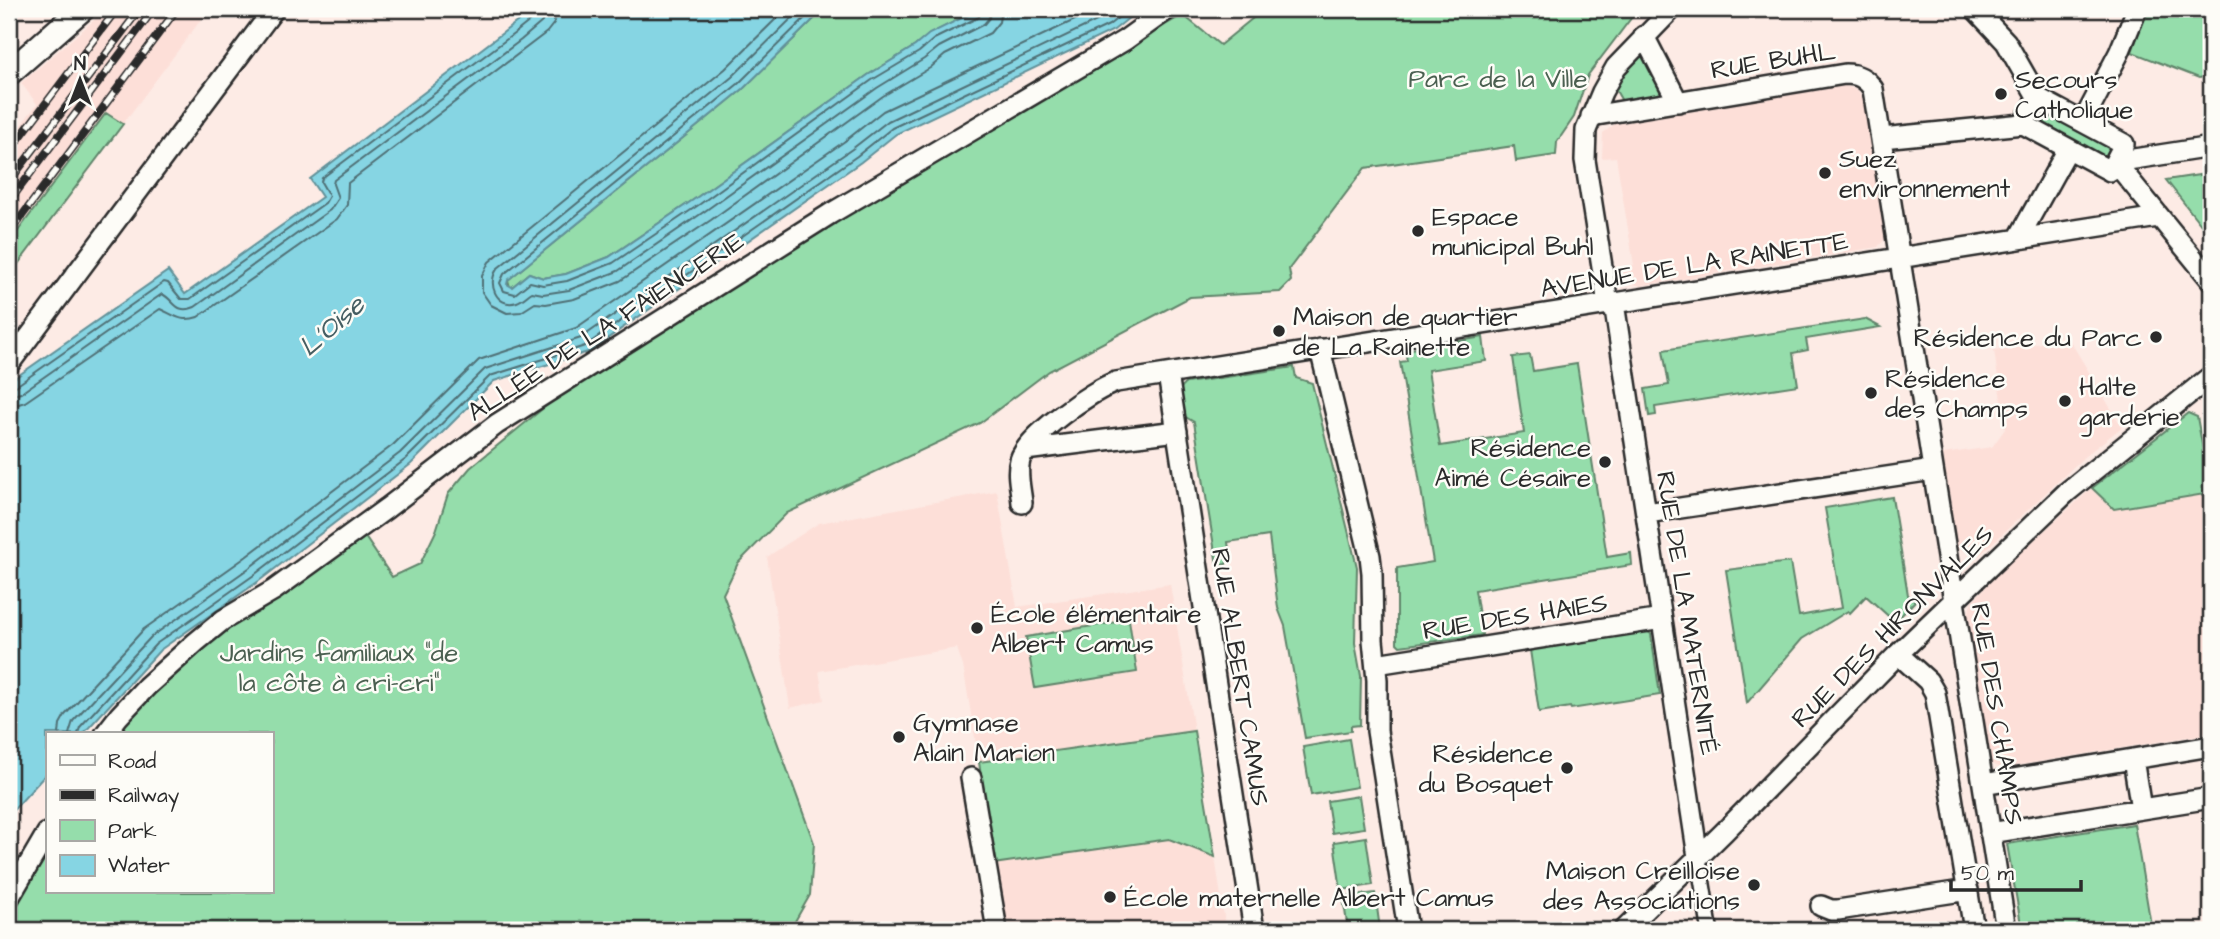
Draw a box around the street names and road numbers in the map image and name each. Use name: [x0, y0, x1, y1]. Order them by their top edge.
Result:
street label: RUE BUHL: [1708, 33, 1838, 89]
street label: AVENUE DE LA RAINETTE: [1538, 223, 1851, 307]
street label: ALLÉE DE LA FAÏENCERIE: [460, 224, 751, 430]
street label: RUE DE LA MATERNITÉ: [1647, 469, 1727, 758]
street label: RUE DES HIRONVALES: [1783, 517, 2002, 736]
street label: RUE ALBERT CAMUS: [1202, 546, 1278, 809]
street label: RUE DES HAIES: [1420, 585, 1610, 649]
street label: RUE DES CHAMPS: [1962, 601, 2032, 828]

